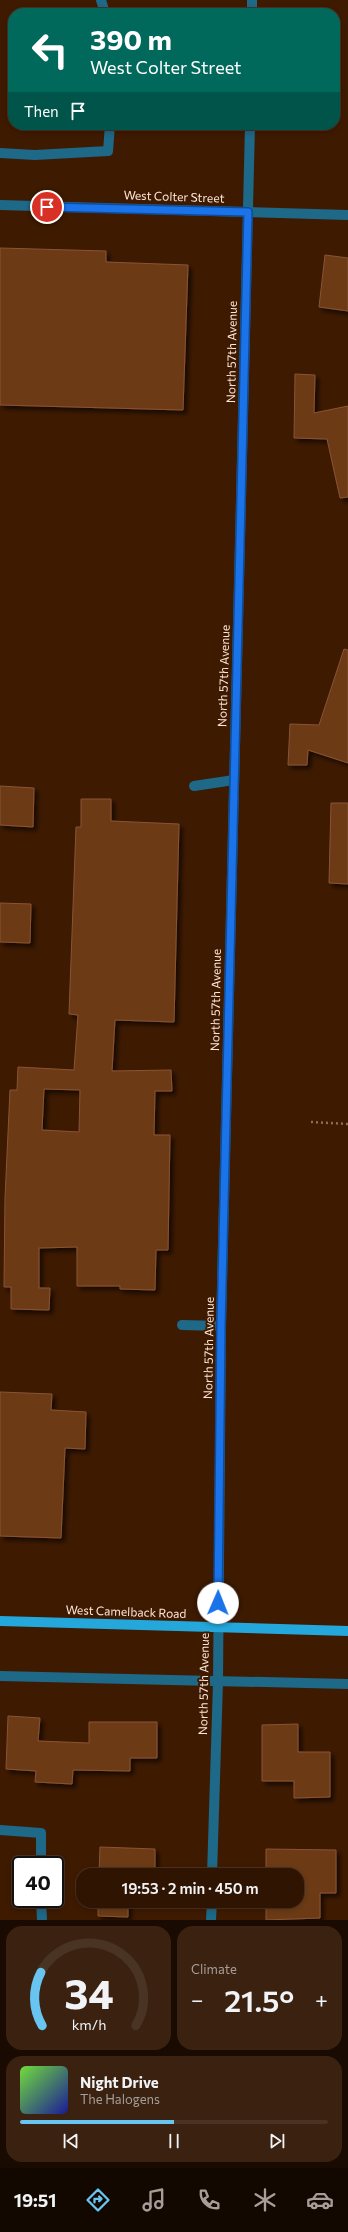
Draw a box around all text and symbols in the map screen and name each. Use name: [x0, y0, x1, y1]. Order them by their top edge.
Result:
text: 390 m: [90, 22, 172, 56]
icon: left: [24, 24, 76, 76]
text: West Colter Street: [90, 56, 241, 78]
icon: arrive: [67, 100, 89, 122]
text: Then: [24, 102, 59, 120]
street label: West Colter Street: [123, 187, 225, 205]
pin: [30, 190, 64, 224]
icon: arrive: [36, 196, 58, 218]
street label: North 57th Avenue: [223, 301, 239, 403]
street label: North 57th Avenue: [214, 625, 232, 727]
street label: North 57th Avenue: [207, 949, 223, 1051]
street label: North 57th Avenue: [200, 1297, 216, 1399]
position arrow: [197, 1582, 239, 1624]
street label: West Camelback Road: [65, 1602, 187, 1620]
street label: North 57th Avenue: [195, 1633, 211, 1735]
speed limit sign: 40: [12, 1856, 64, 1908]
text: 19:53 · 2 min · 450 m: [121, 1879, 259, 1897]
text: Climate: [191, 1961, 237, 1977]
text: 34: [64, 1967, 113, 2018]
text: 21.5°: [224, 1981, 294, 2018]
text: −: [191, 1986, 204, 2013]
text: +: [315, 1986, 328, 2013]
text: km/h: [71, 2015, 106, 2033]
text: Night Drive: [80, 2073, 159, 2091]
text: The Halogens: [80, 2091, 160, 2107]
icon: previous: [60, 2130, 82, 2152]
icon: pause: [163, 2130, 185, 2152]
icon: next: [266, 2130, 288, 2152]
icon: directions: [84, 2186, 112, 2214]
icon: music: [140, 2186, 168, 2214]
icon: phone: [195, 2186, 223, 2214]
icon: climate: [251, 2186, 279, 2214]
icon: car: [306, 2186, 334, 2214]
text: 19:51: [14, 2189, 56, 2211]

